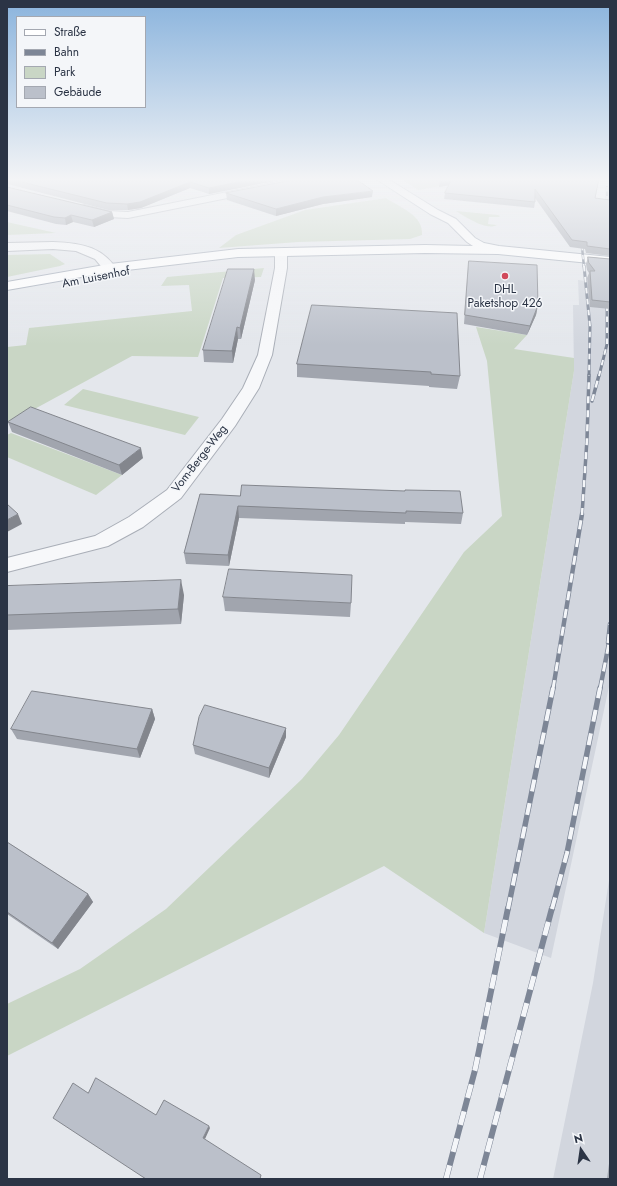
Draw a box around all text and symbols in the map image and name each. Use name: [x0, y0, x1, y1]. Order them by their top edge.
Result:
legend: [16, 16, 146, 108]
text: Straße: [54, 23, 86, 41]
text: Bahn: [54, 43, 79, 61]
text: Park: [54, 63, 75, 81]
text: Gebäude: [54, 83, 101, 101]
street label: Am Luisenhof: [61, 264, 131, 292]
marker: DHL Paketshop 426: [500, 271, 510, 281]
place label: DHL Paketshop 426: [467, 283, 543, 311]
street label: Vom-Berge-Weg: [169, 422, 231, 496]
north arrow: [561, 1130, 601, 1170]
text: N: [572, 1130, 584, 1147]

